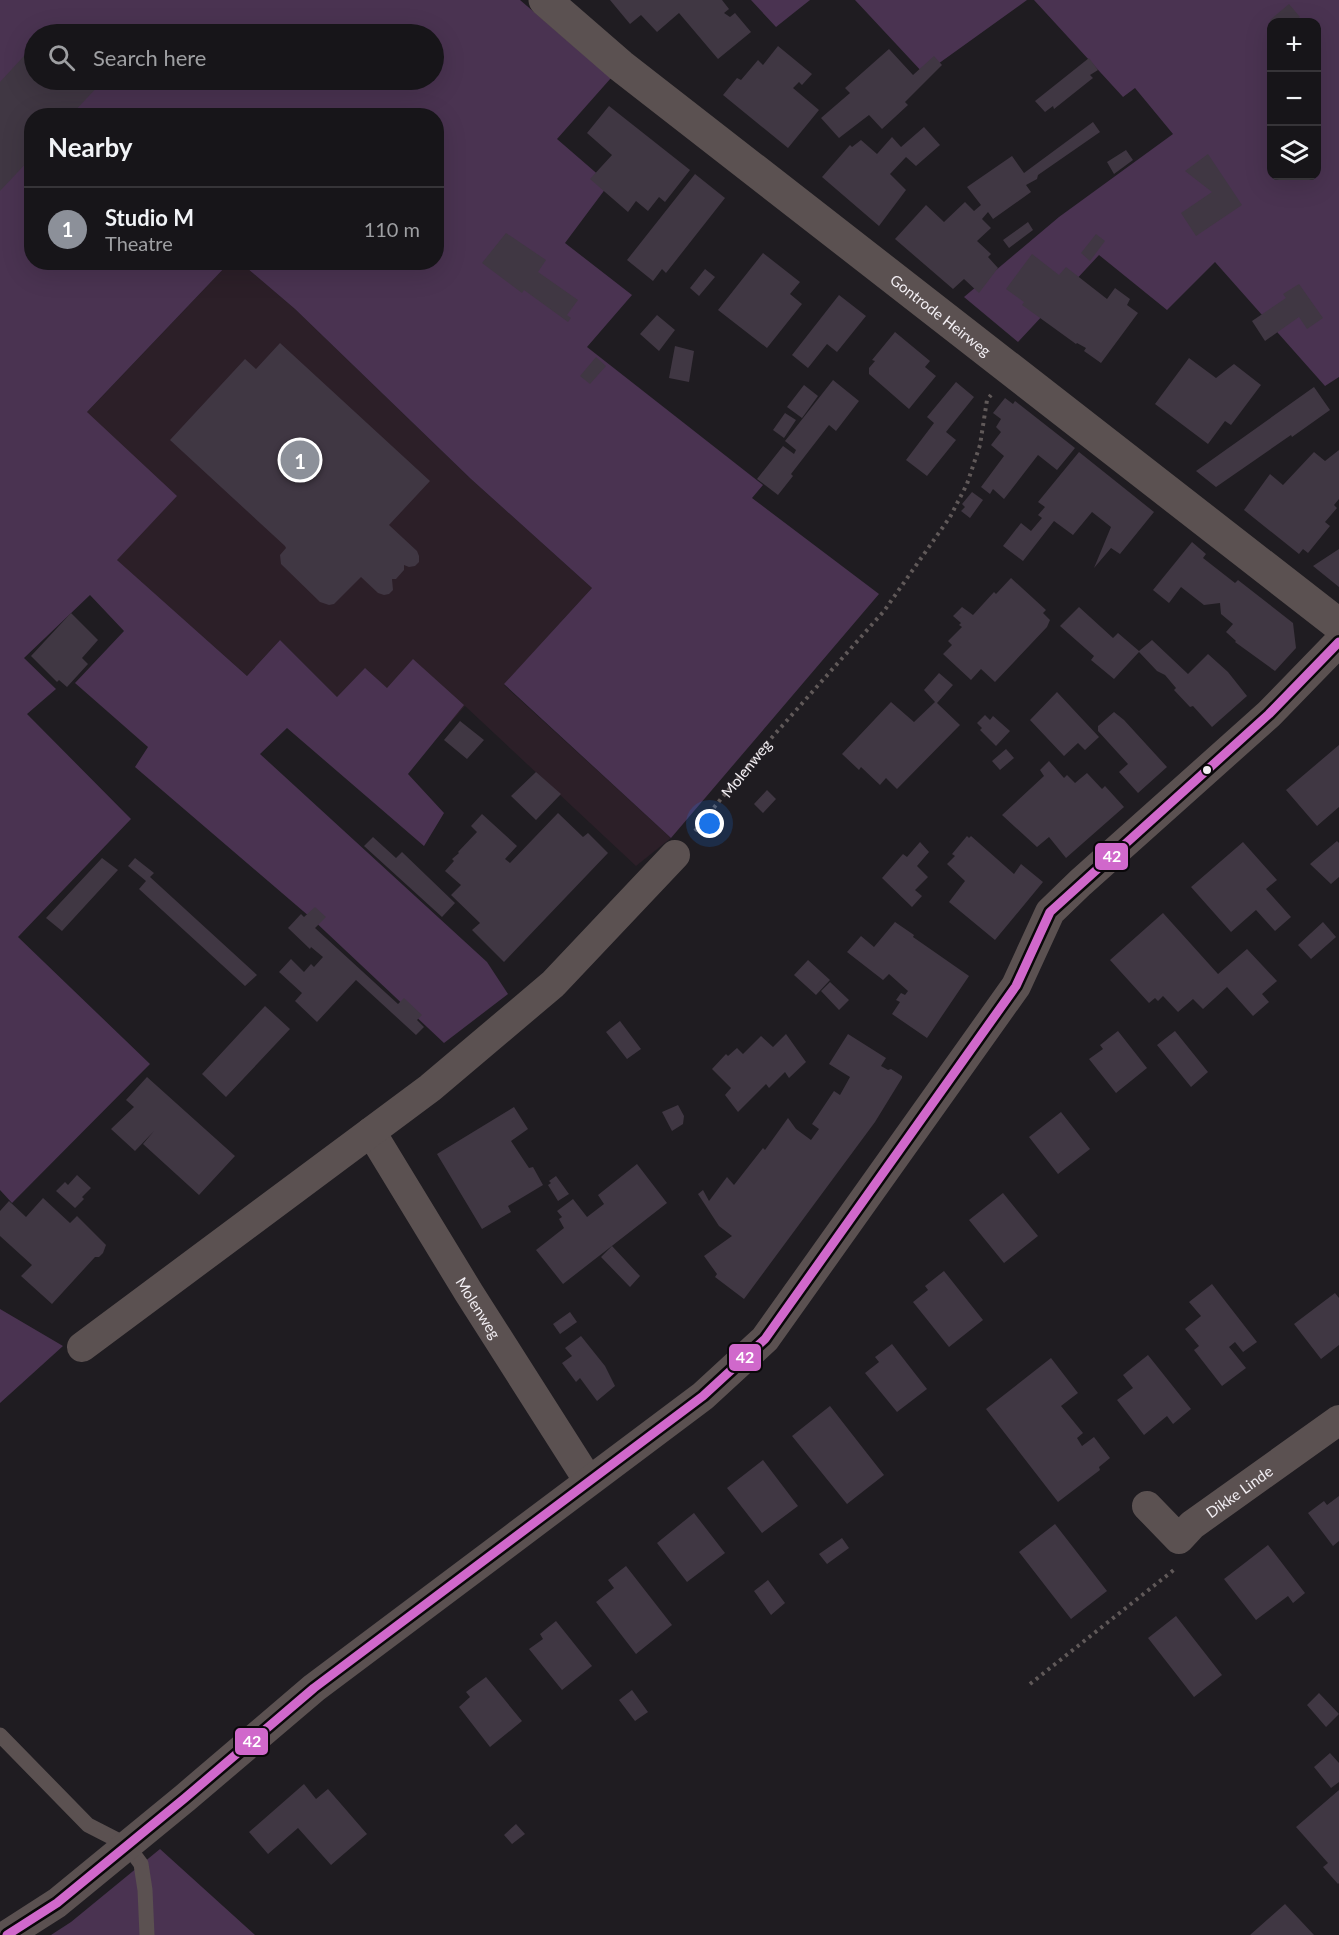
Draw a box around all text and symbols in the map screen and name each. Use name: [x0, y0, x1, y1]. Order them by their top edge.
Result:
map controls: [1267, 18, 1321, 180]
button: +: [1267, 18, 1321, 72]
search box: [24, 24, 444, 90]
icon: search: [45, 41, 78, 74]
text: Search here: [93, 44, 206, 71]
button: −: [1267, 72, 1321, 126]
button: layers: [1267, 126, 1321, 180]
text: Nearby: [48, 131, 133, 163]
text: Studio M: [105, 204, 194, 231]
text: 1: [62, 217, 73, 241]
text: 110 m: [364, 217, 420, 241]
text: Theatre: [105, 231, 173, 255]
street label: Gontrode Heirweg: [887, 270, 995, 360]
pin: 1: [280, 438, 320, 482]
street label: Molenweg: [717, 735, 775, 801]
unlabelled marker: [1201, 764, 1213, 776]
your location: [695, 809, 724, 838]
line badge: 42: [1094, 842, 1129, 871]
text: 42: [1103, 846, 1121, 865]
street label: Molenweg: [452, 1274, 505, 1342]
line badge: 42: [728, 1343, 762, 1372]
text: 42: [736, 1347, 754, 1366]
street label: Dikke Linde: [1202, 1461, 1276, 1521]
line badge: 42: [234, 1727, 269, 1756]
text: 42: [243, 1731, 261, 1750]

